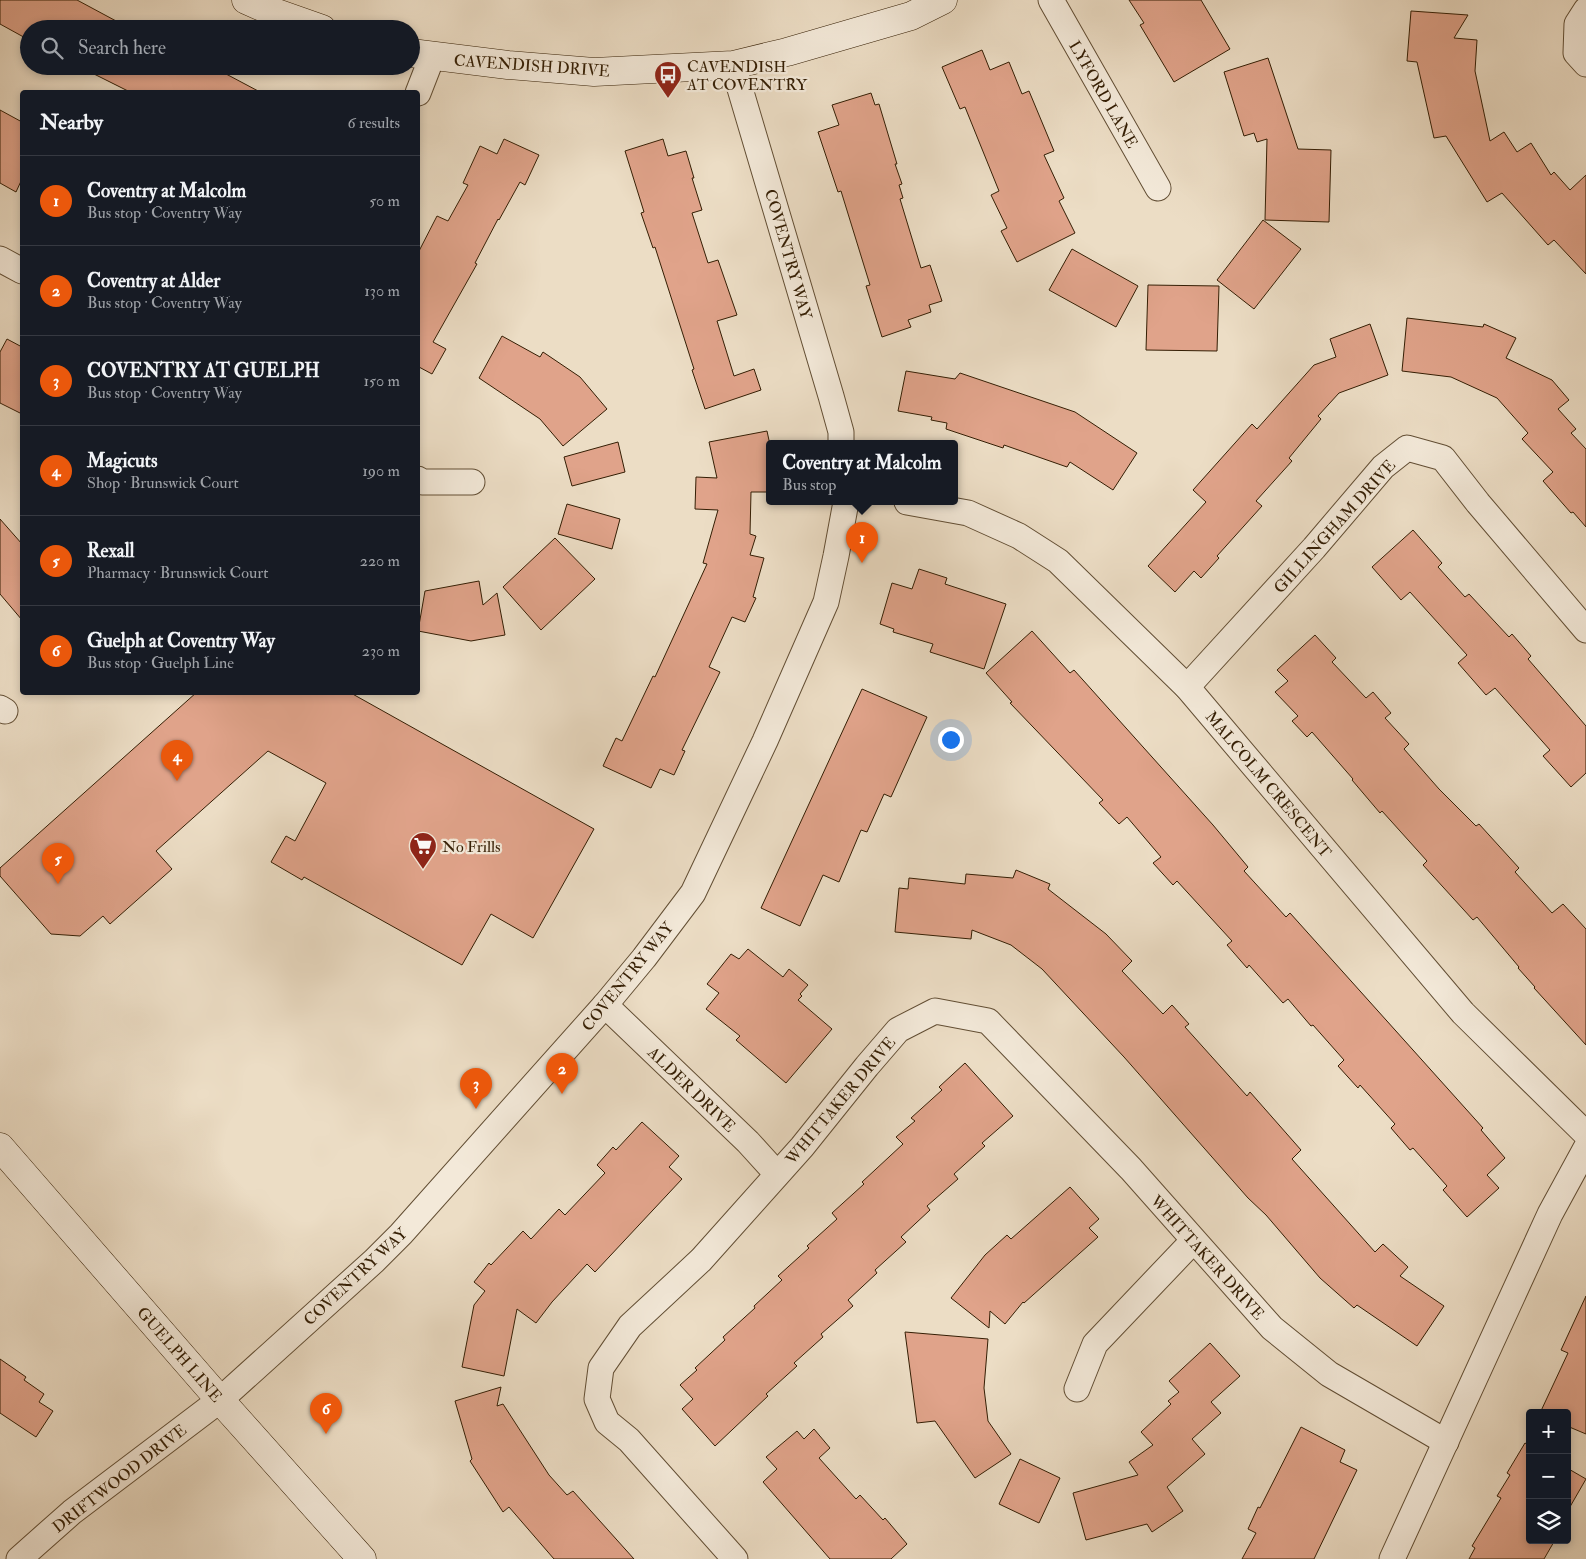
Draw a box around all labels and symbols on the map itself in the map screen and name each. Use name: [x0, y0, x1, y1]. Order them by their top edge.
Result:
street label: LYFORD LANE: [1064, 37, 1142, 152]
street label: CAVENDISH DRIVE: [453, 51, 611, 81]
place label: CAVENDISH AT COVENTRY: [686, 57, 808, 95]
bus stop icon: CAVENDISH AT COVENTRY: [653, 60, 683, 99]
street label: COVENTRY WAY: [760, 187, 817, 323]
street label: GILLINGHAM DRIVE: [1269, 456, 1400, 598]
pin: 1: [846, 522, 878, 563]
street label: MALCOLM CRESCENT: [1201, 707, 1336, 862]
your location: [938, 727, 964, 753]
pin: 4: [161, 740, 193, 781]
supermarket icon: No Frills: [408, 831, 438, 870]
place label: No Frills: [442, 837, 501, 857]
pin: 5: [42, 843, 74, 884]
street label: COVENTRY WAY: [578, 917, 679, 1035]
street label: WHITTAKER DRIVE: [781, 1033, 900, 1169]
street label: ALDER DRIVE: [642, 1042, 739, 1137]
pin: 2: [546, 1053, 578, 1094]
pin: 3: [460, 1068, 492, 1109]
street label: WHITTAKER DRIVE: [1145, 1191, 1268, 1324]
street label: COVENTRY WAY: [300, 1223, 413, 1330]
street label: GUELPH LINE: [132, 1303, 226, 1406]
pin: 6: [310, 1393, 342, 1434]
street label: DRIFTWOOD DRIVE: [48, 1420, 191, 1537]

